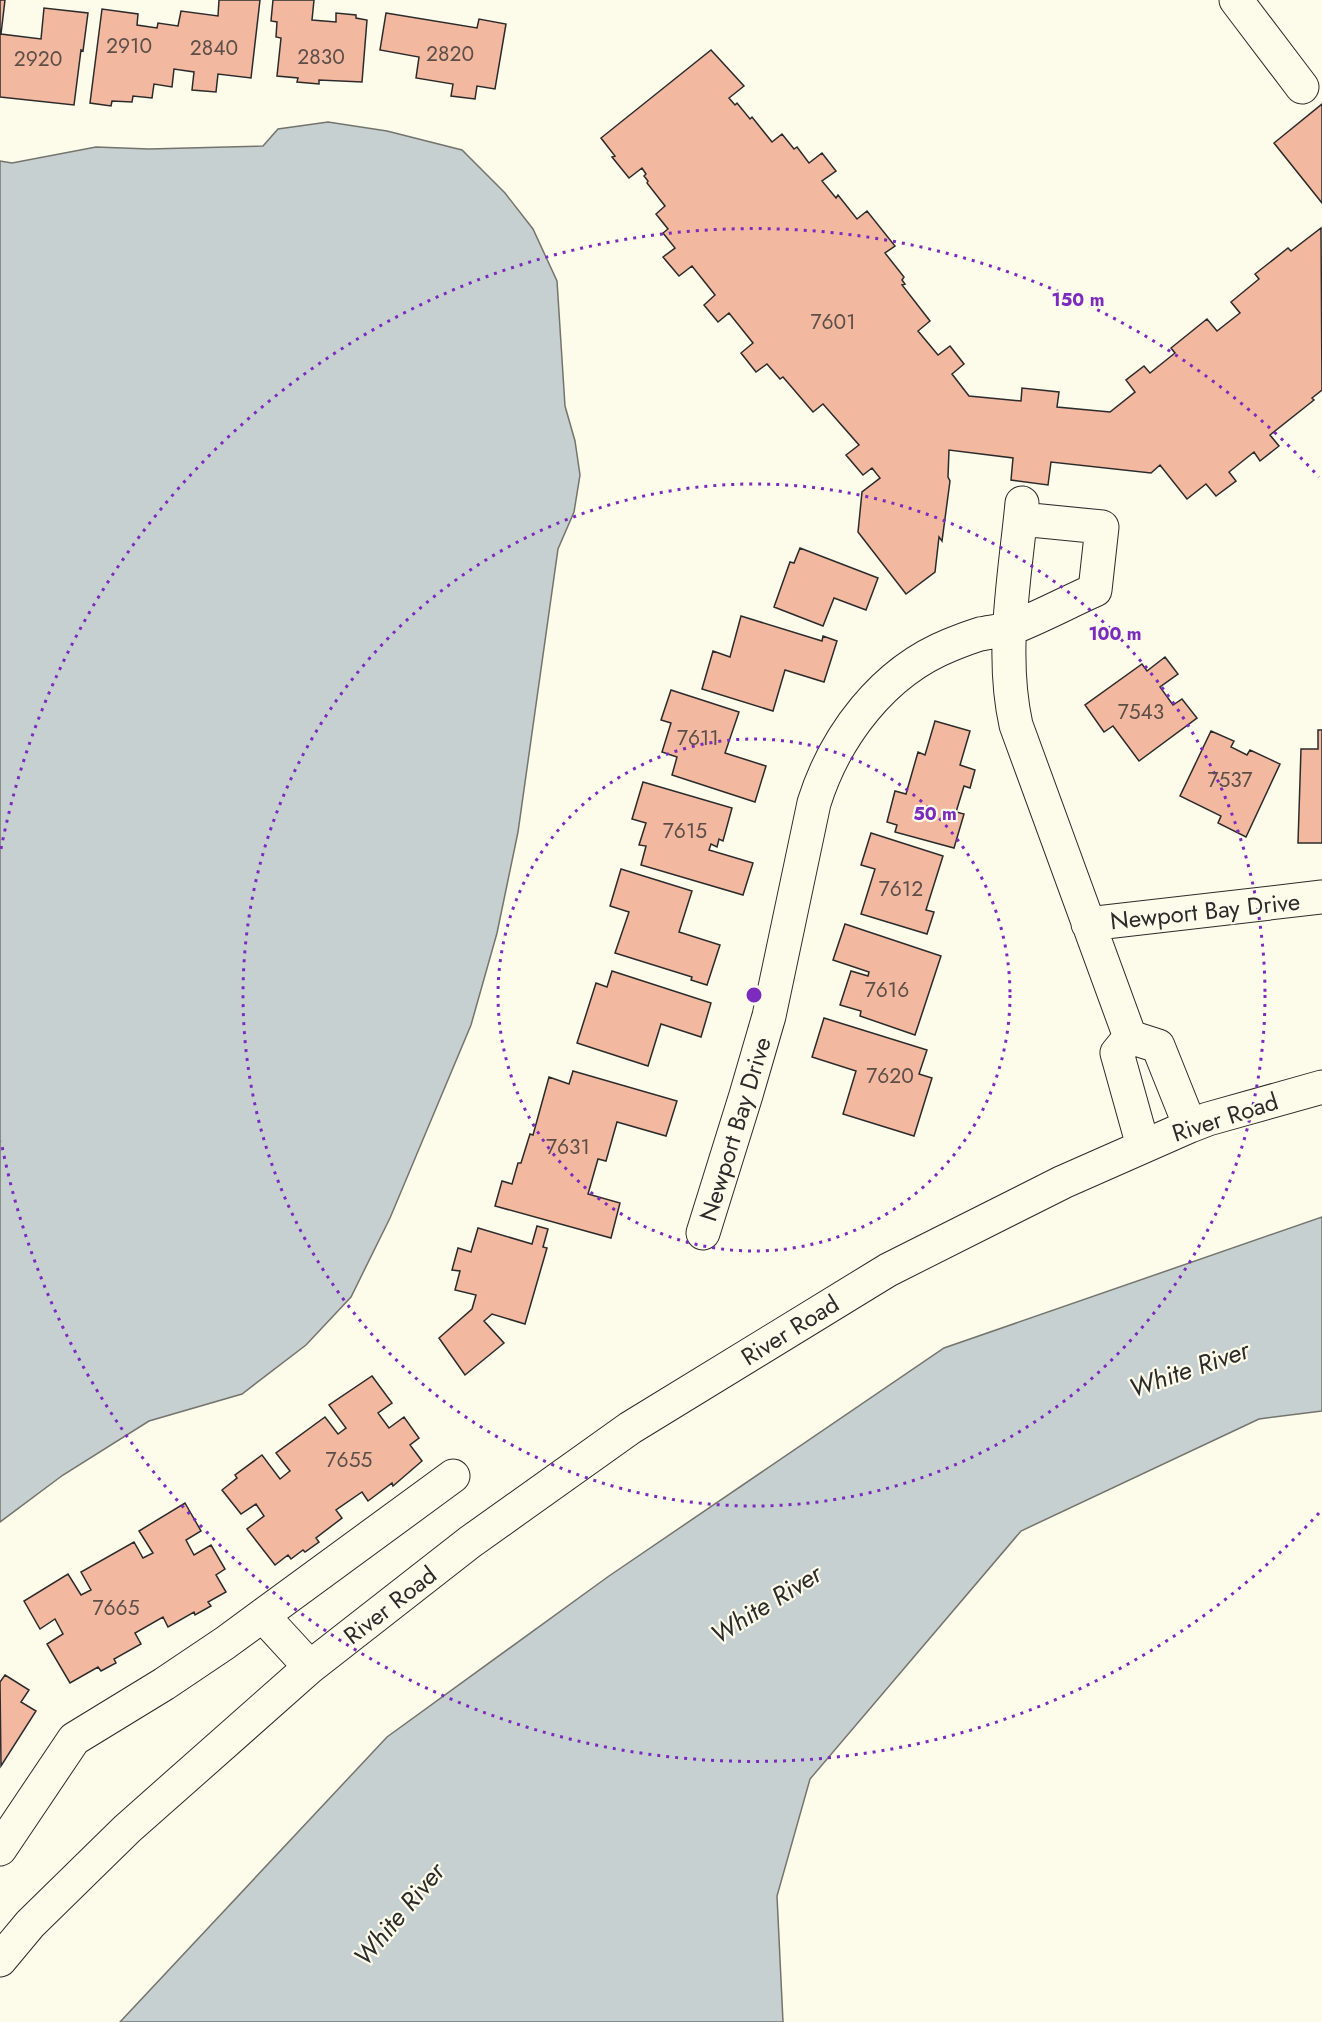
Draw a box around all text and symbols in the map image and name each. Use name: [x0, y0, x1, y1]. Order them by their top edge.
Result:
house number: 2910: [106, 31, 152, 61]
house number: 2840: [190, 33, 238, 63]
house number: 2820: [426, 39, 474, 69]
house number: 2830: [297, 42, 345, 72]
house number: 2920: [14, 44, 62, 74]
text: 150 m: [1052, 287, 1104, 313]
house number: 7601: [810, 307, 856, 337]
text: 100 m: [1088, 621, 1142, 647]
house number: 7543: [1118, 697, 1164, 727]
house number: 7611: [677, 723, 719, 753]
house number: 7537: [1207, 765, 1253, 795]
text: 50 m: [913, 801, 957, 827]
house number: 7615: [663, 816, 707, 846]
house number: 7612: [879, 874, 923, 904]
street label: Newport Bay Drive: [1108, 884, 1302, 938]
house number: 7616: [865, 975, 909, 1005]
centre of rings: [744, 985, 764, 1005]
street label: Newport Bay Drive: [690, 1033, 780, 1225]
house number: 7620: [866, 1061, 914, 1091]
street label: River Road: [1168, 1083, 1282, 1151]
house number: 7631: [546, 1132, 590, 1162]
street label: River Road: [734, 1286, 846, 1374]
water label: White River: [1124, 1330, 1255, 1407]
house number: 7655: [326, 1445, 372, 1475]
water label: White River: [703, 1554, 830, 1653]
street label: River Road: [336, 1558, 444, 1652]
house number: 7665: [92, 1593, 140, 1623]
water label: White River: [344, 1853, 454, 1974]

